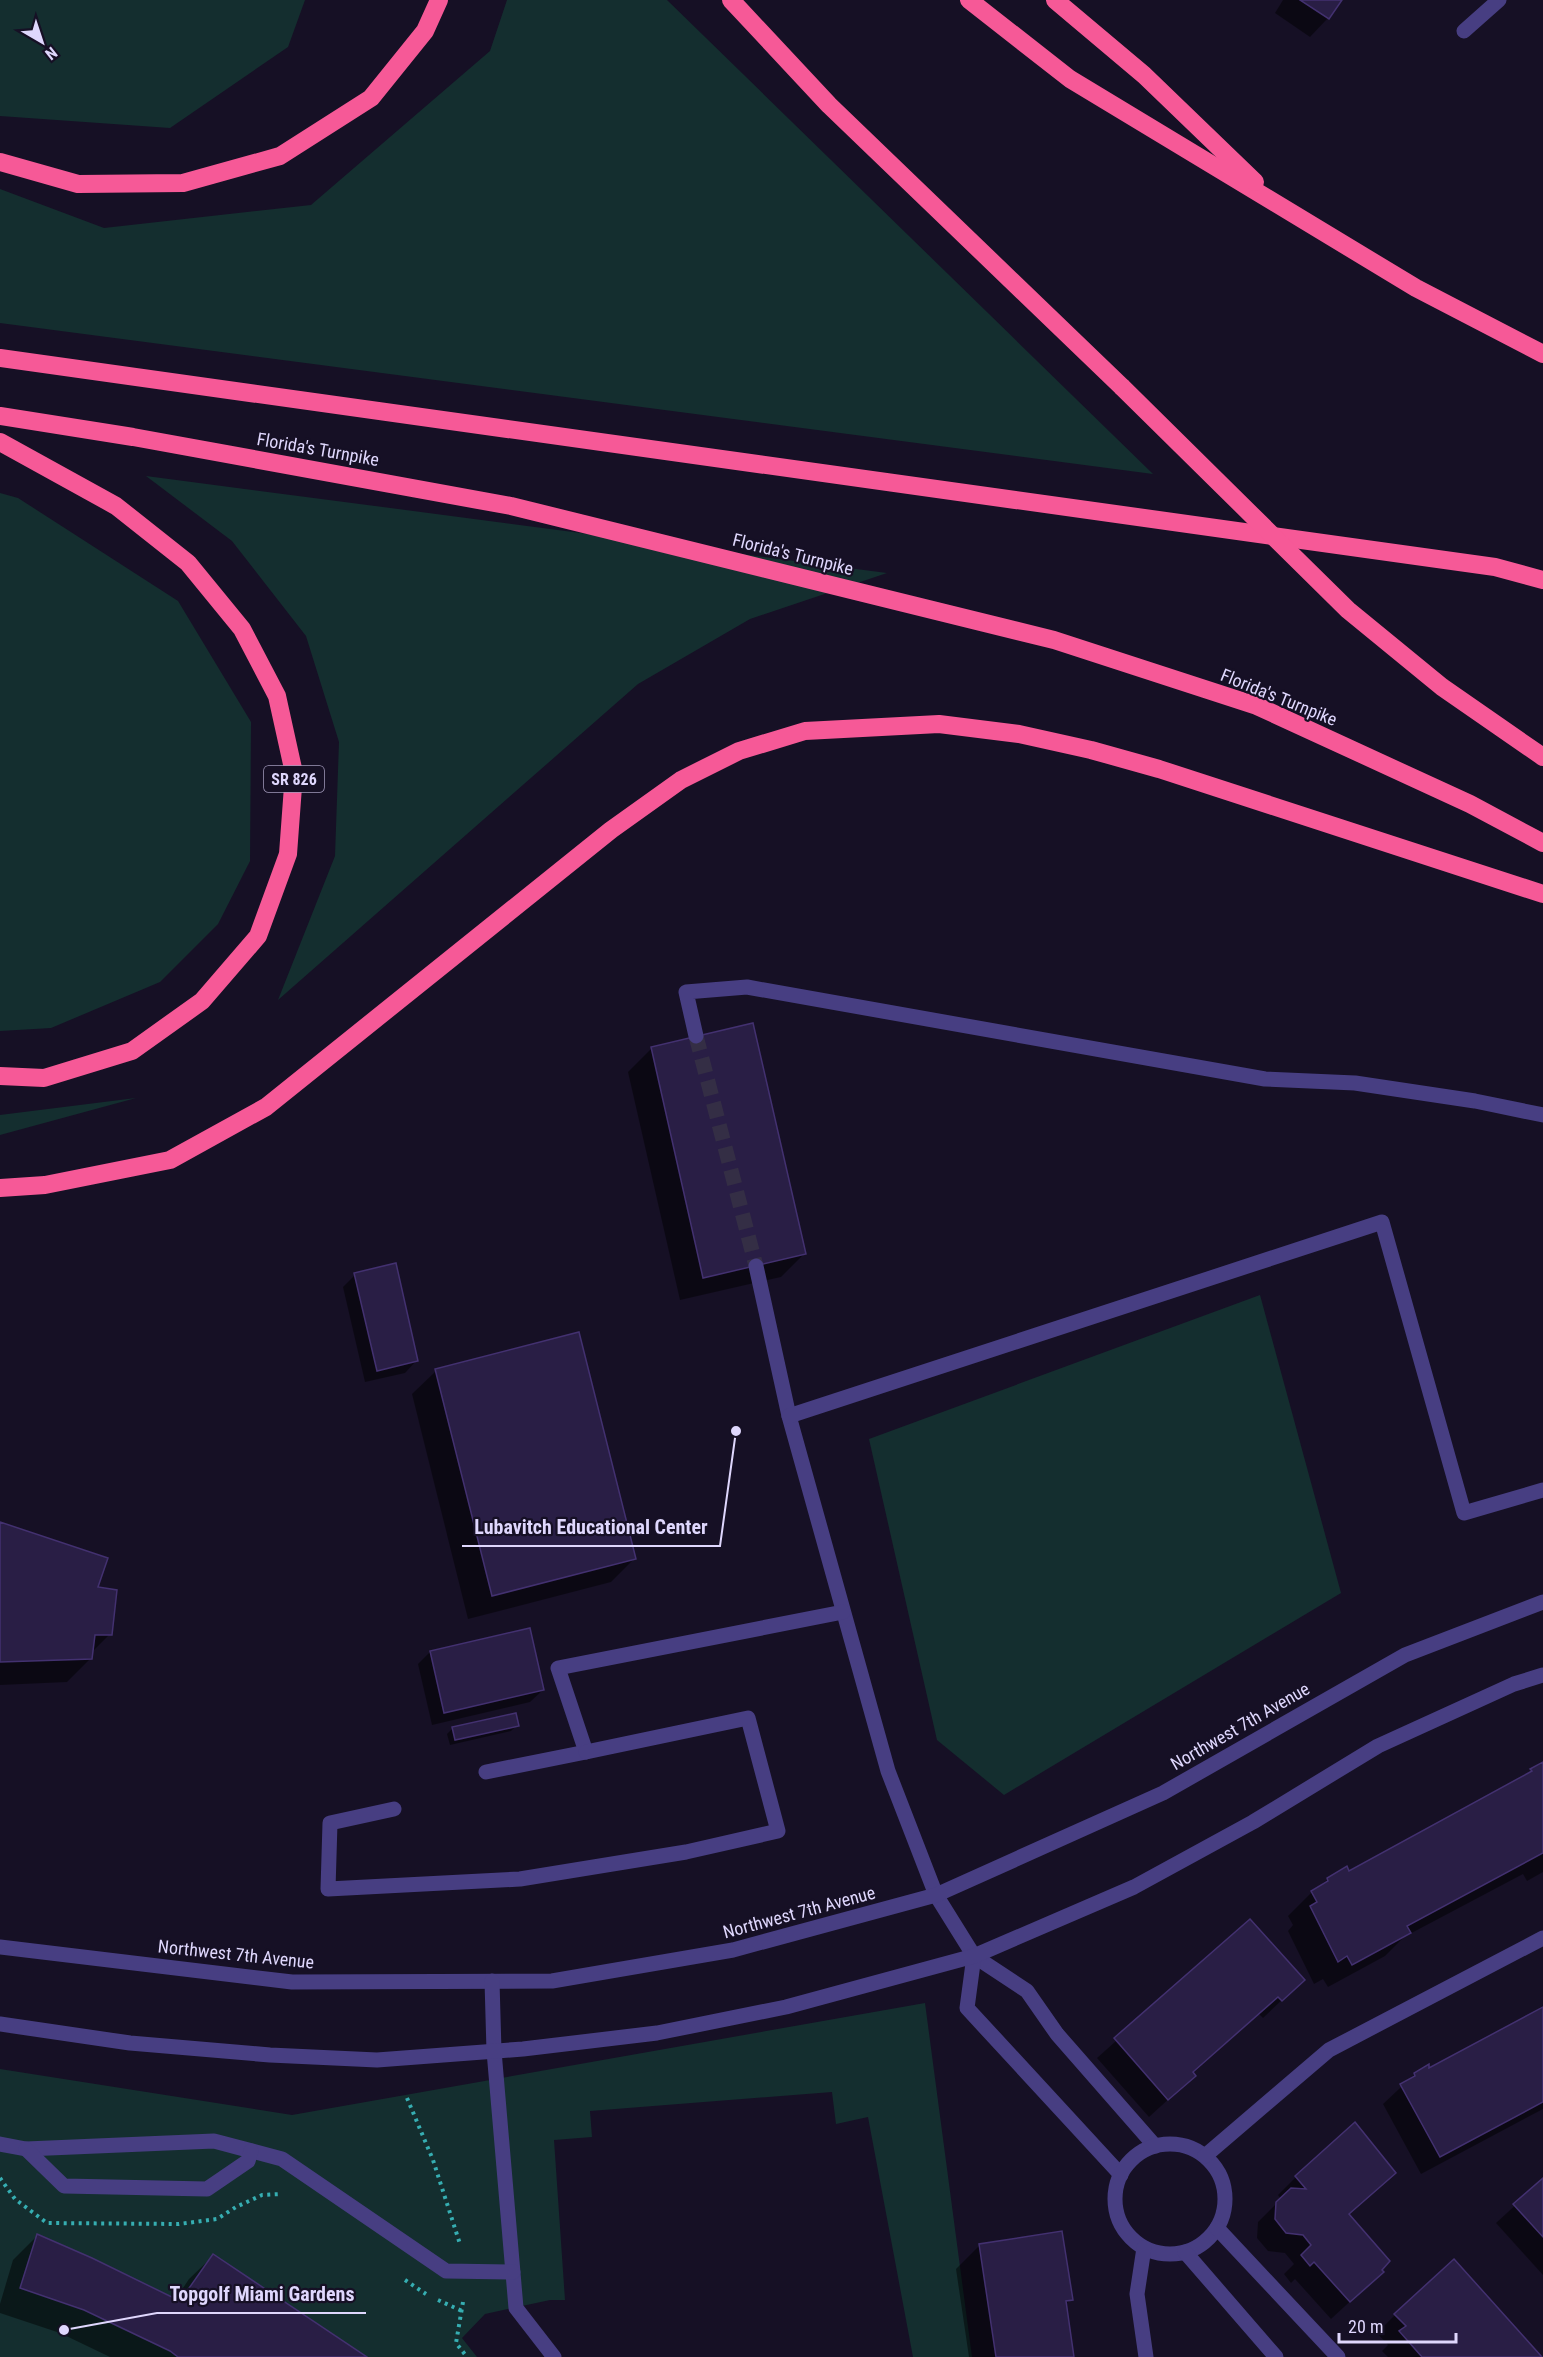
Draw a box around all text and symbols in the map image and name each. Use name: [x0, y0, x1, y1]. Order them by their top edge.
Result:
north arrow: [12, 12, 72, 72]
text: N: [41, 43, 61, 64]
street label: Florida's Turnpike: [255, 428, 381, 470]
street label: Florida's Turnpike: [730, 529, 856, 579]
street label: Florida's Turnpike: [1218, 664, 1340, 730]
road number: SR 826: [264, 766, 324, 792]
callout: Lubavitch Educational Center: [462, 1508, 720, 1546]
text: Lubavitch Educational Center: [474, 1515, 708, 1539]
street label: Northwest 7th Avenue: [1167, 1678, 1313, 1774]
street label: Northwest 7th Avenue: [721, 1882, 877, 1942]
street label: Northwest 7th Avenue: [157, 1935, 315, 1973]
callout: Topgolf Miami Gardens: [157, 2275, 366, 2313]
text: Topgolf Miami Gardens: [169, 2282, 355, 2306]
scale bar: [1339, 2306, 1456, 2344]
text: 20 m: [1348, 2316, 1383, 2337]

